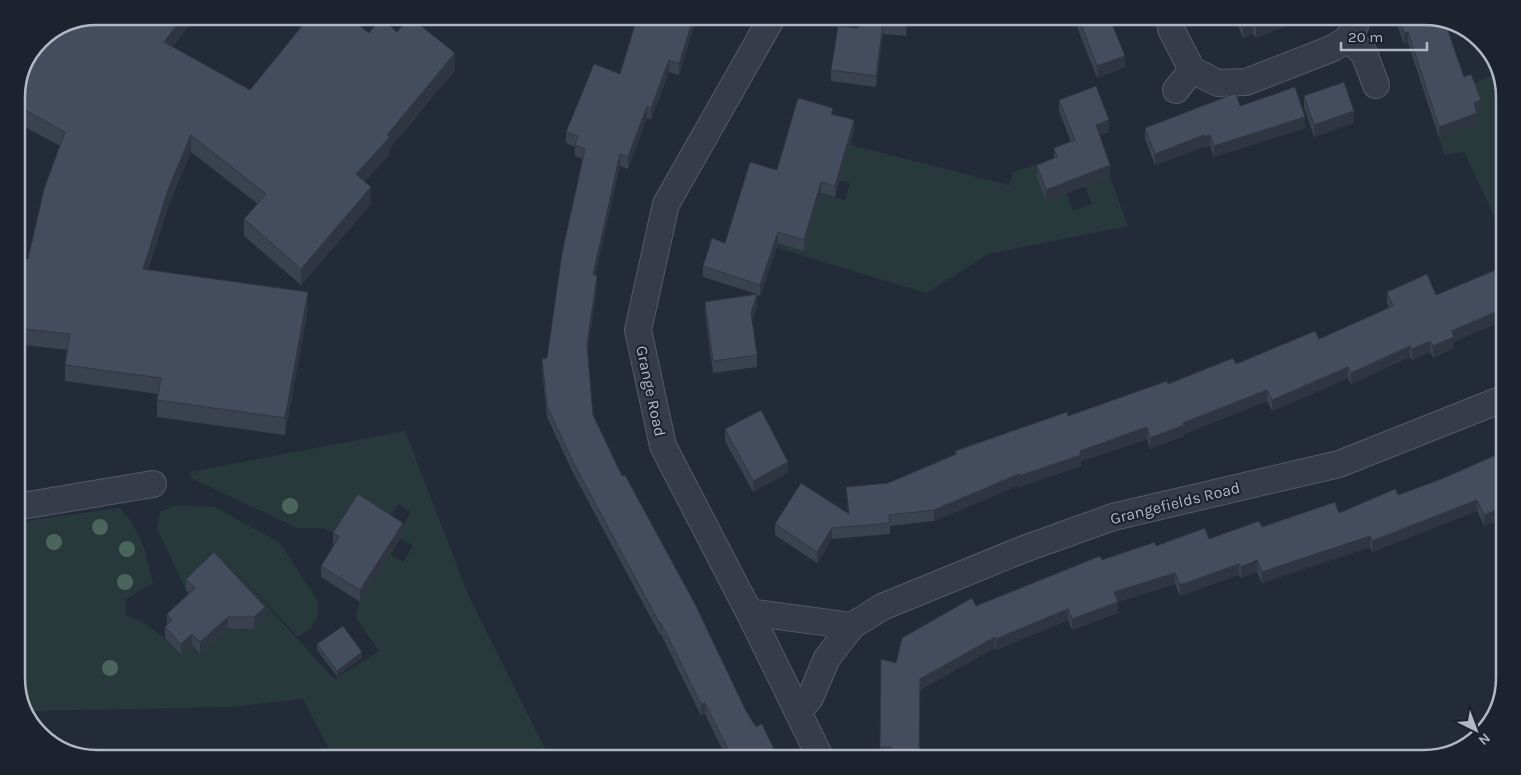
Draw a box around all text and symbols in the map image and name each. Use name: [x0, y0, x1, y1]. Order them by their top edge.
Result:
scale bar: [1341, 20, 1427, 52]
text: 20 m: [1348, 28, 1383, 46]
street label: Grange Road: [632, 344, 670, 438]
street label: Grangefields Road: [1108, 478, 1242, 528]
north arrow: [1451, 705, 1501, 755]
text: N: [1475, 730, 1494, 749]

